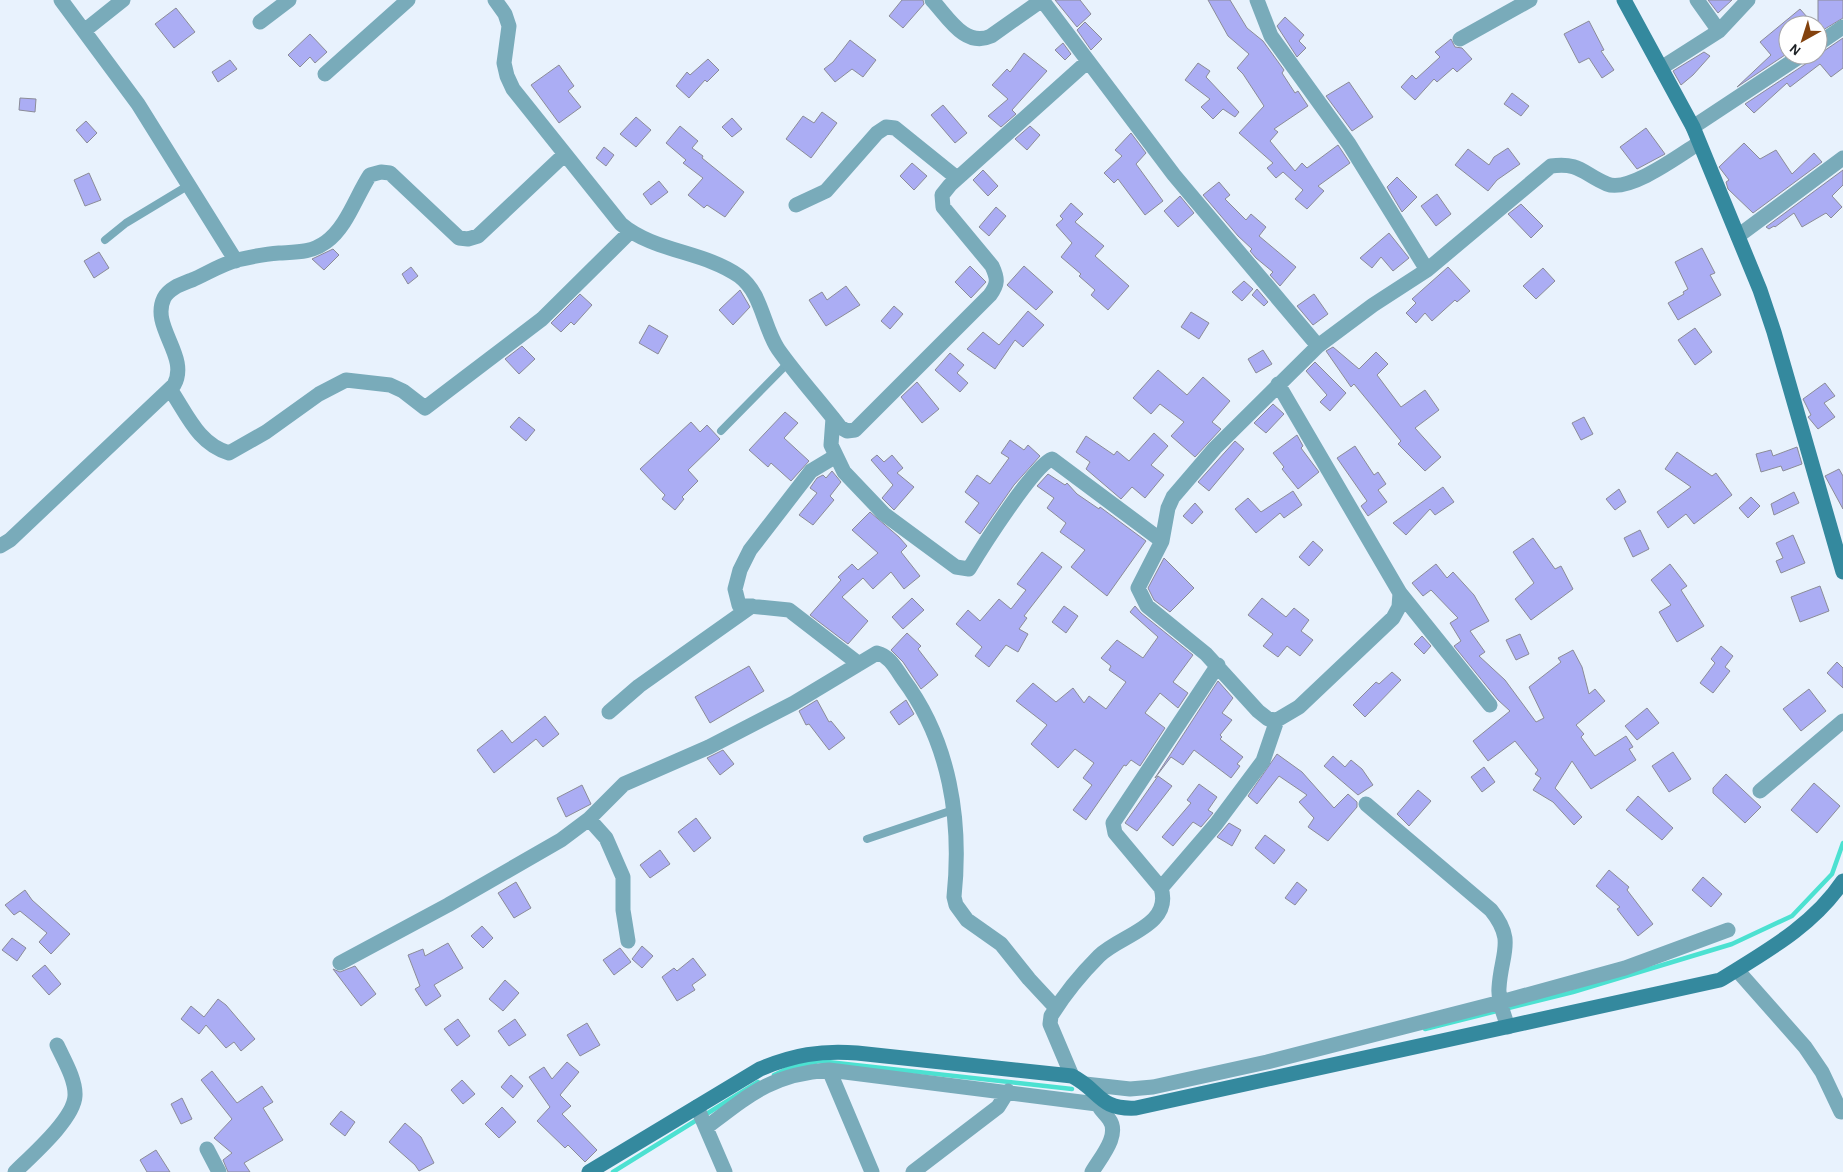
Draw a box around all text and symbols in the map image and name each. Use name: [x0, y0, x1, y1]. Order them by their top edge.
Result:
north arrow: [1778, 15, 1828, 65]
text: N: [1787, 41, 1804, 58]

